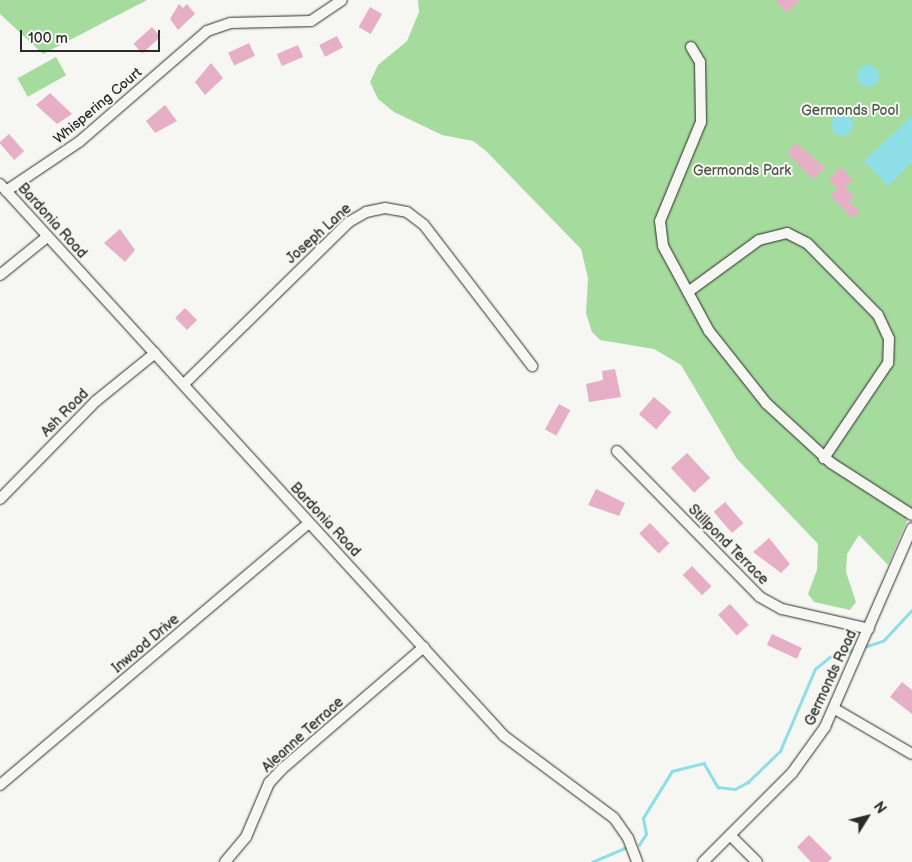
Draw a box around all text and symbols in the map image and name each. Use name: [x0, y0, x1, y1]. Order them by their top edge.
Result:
scale bar: [22, 20, 162, 52]
text: 100 m: [28, 29, 68, 48]
street label: Whispering Court: [51, 64, 145, 148]
park label: Germonds Pool: [801, 103, 899, 119]
park label: Germonds Park: [693, 163, 791, 179]
street label: Bardonia Road: [14, 180, 90, 262]
street label: Joseph Lane: [283, 200, 355, 268]
street label: Ash Road: [38, 386, 92, 440]
street label: Bardonia Road: [286, 480, 364, 560]
street label: Stillpond Terrace: [684, 501, 772, 589]
street label: Inwood Drive: [109, 611, 183, 677]
street label: Germonds Road: [801, 627, 861, 729]
street label: Aleanne Terrace: [259, 694, 347, 776]
north arrow: [842, 792, 892, 842]
text: N: [870, 799, 890, 817]

